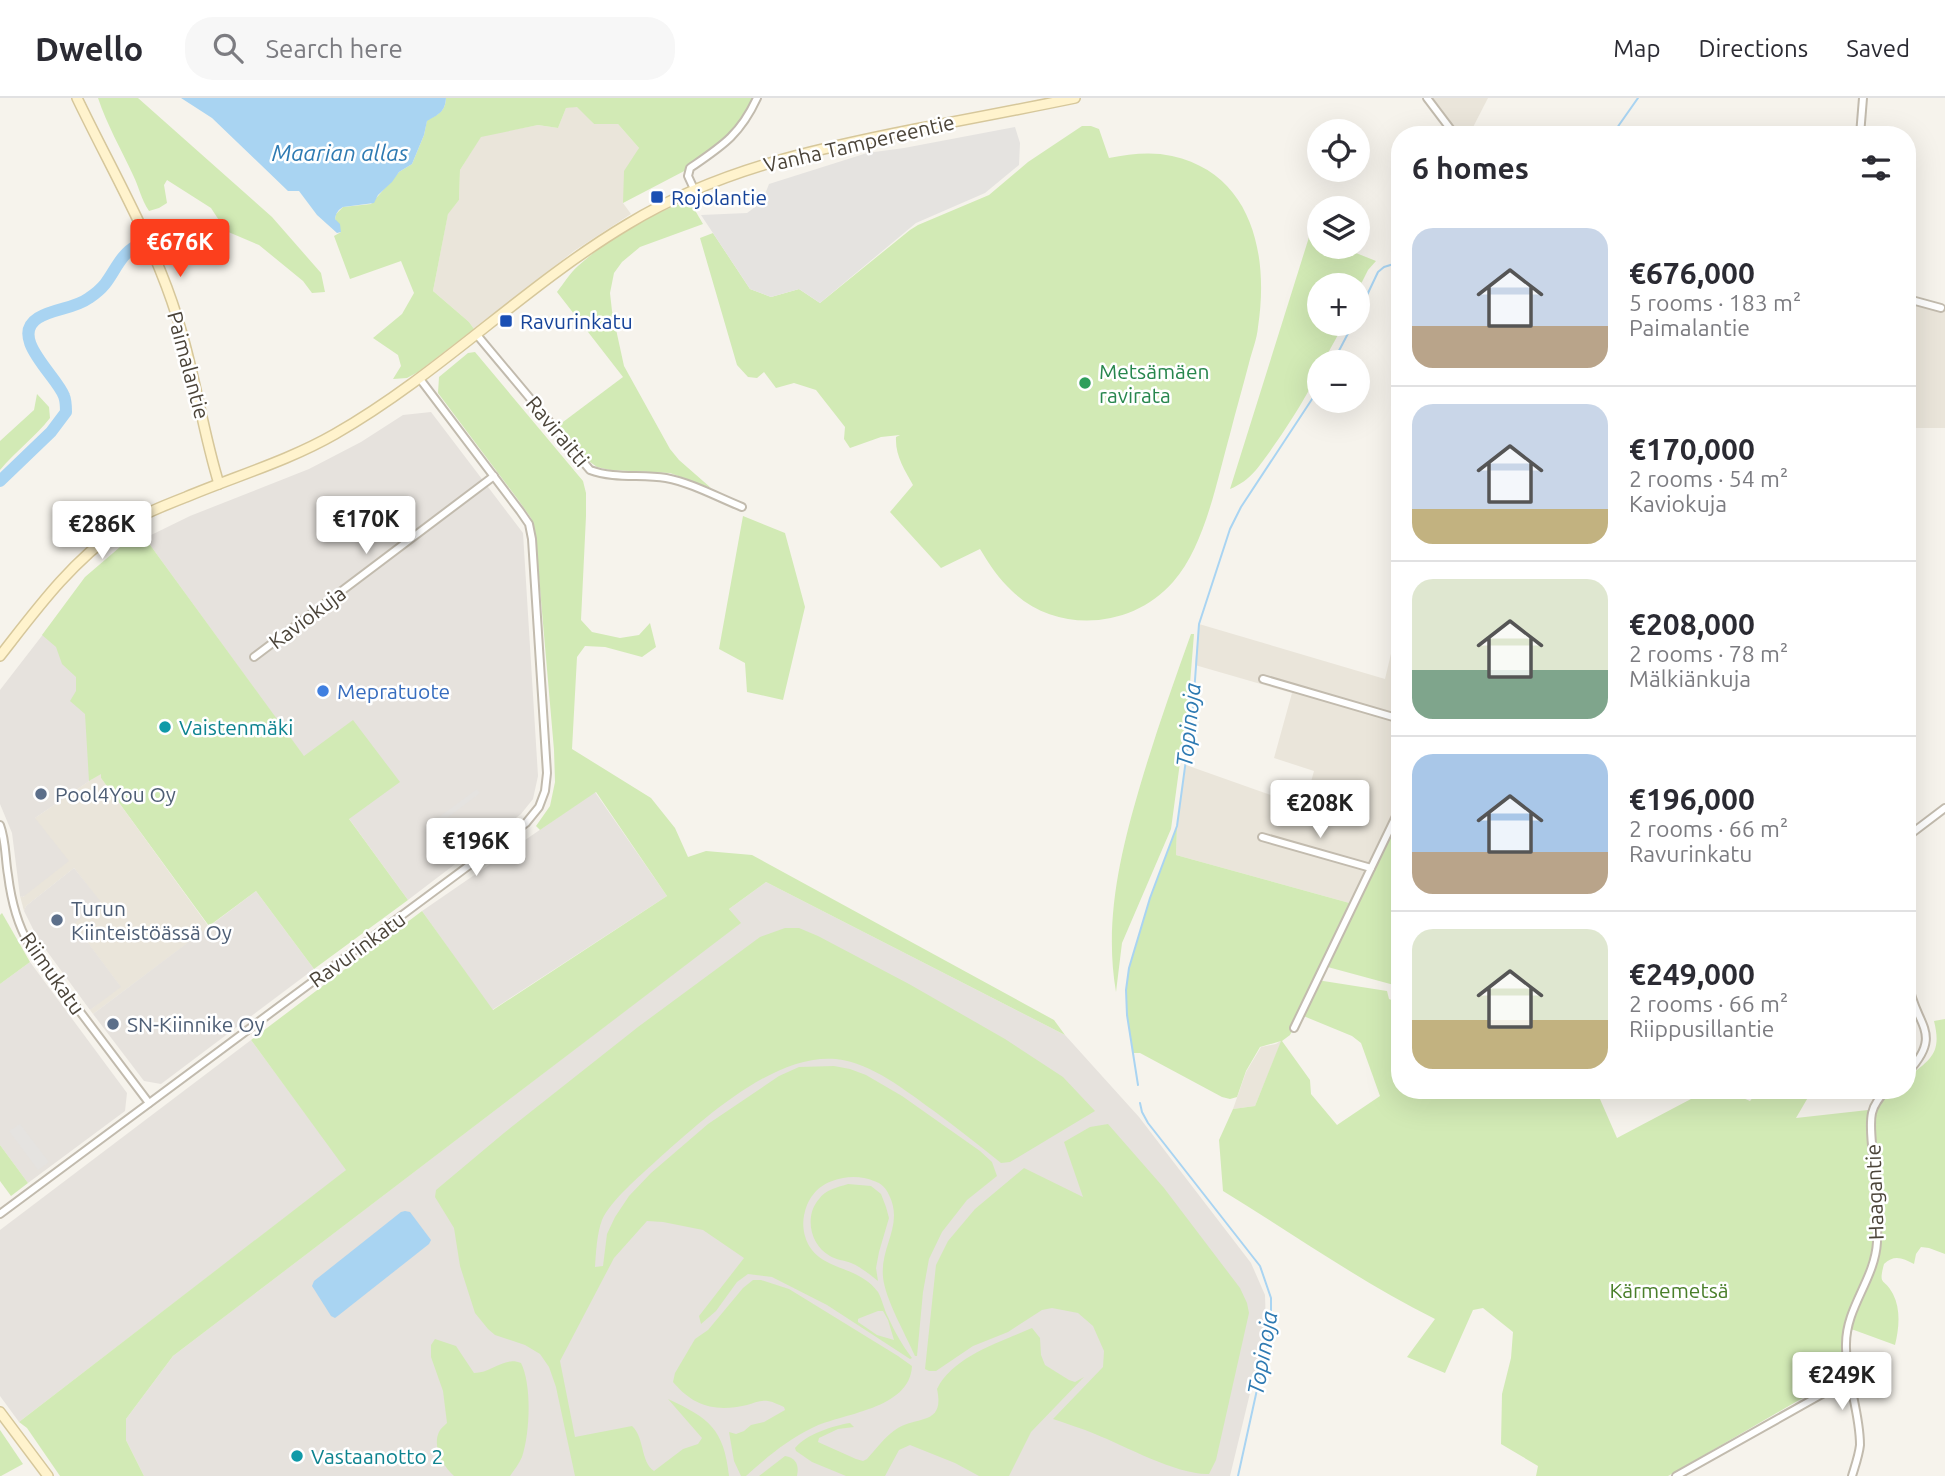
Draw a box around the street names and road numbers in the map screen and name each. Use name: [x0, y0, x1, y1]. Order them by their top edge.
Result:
street label: Vanha Tampereentie: [761, 109, 957, 177]
street label: Paimalantie: [163, 309, 215, 421]
street label: Raviraitti: [522, 391, 594, 471]
street label: Kaviokuja: [264, 580, 350, 654]
street label: Ravurinkatu: [304, 906, 410, 992]
street label: Riimukatu: [16, 927, 90, 1019]
street label: Haagantie: [1860, 1144, 1888, 1240]

